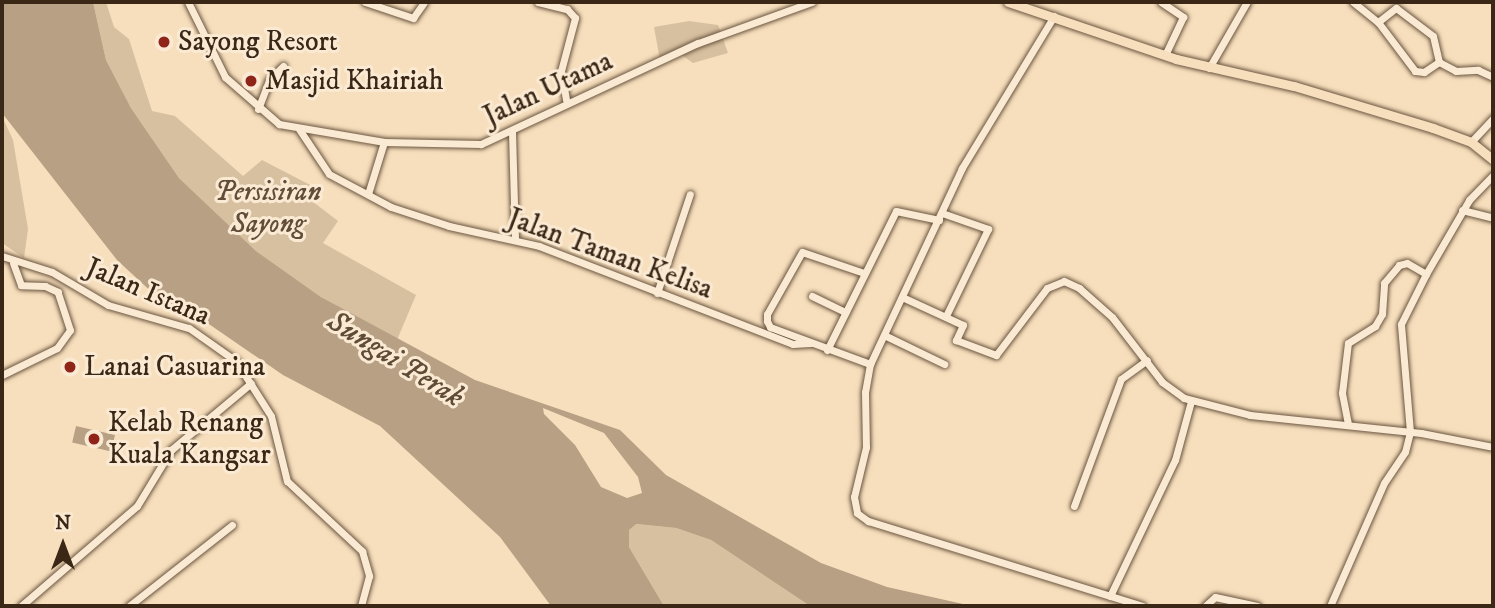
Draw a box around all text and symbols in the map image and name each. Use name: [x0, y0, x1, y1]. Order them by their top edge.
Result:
place label: Sayong Resort: [178, 25, 338, 59]
marker: Sayong Resort: [156, 34, 172, 50]
street label: Jalan Utama: [478, 45, 618, 133]
place label: Masjid Khairiah: [265, 64, 443, 98]
marker: Masjid Khairiah: [243, 73, 259, 89]
park label: Persisiran Sayong: [214, 175, 322, 241]
street label: Jalan Taman Kelisa: [503, 201, 717, 307]
street label: Jalan Istana: [81, 251, 215, 333]
water label: Sungai Perak: [320, 304, 470, 416]
place label: Lanai Casuarina: [84, 350, 265, 384]
marker: Lanai Casuarina: [62, 359, 78, 375]
place label: Kelab Renang Kuala Kangsar: [108, 406, 271, 472]
marker: Kelab Renang Kuala Kangsar: [86, 431, 102, 447]
north arrow: [28, 510, 98, 580]
text: N: [55, 512, 71, 535]

